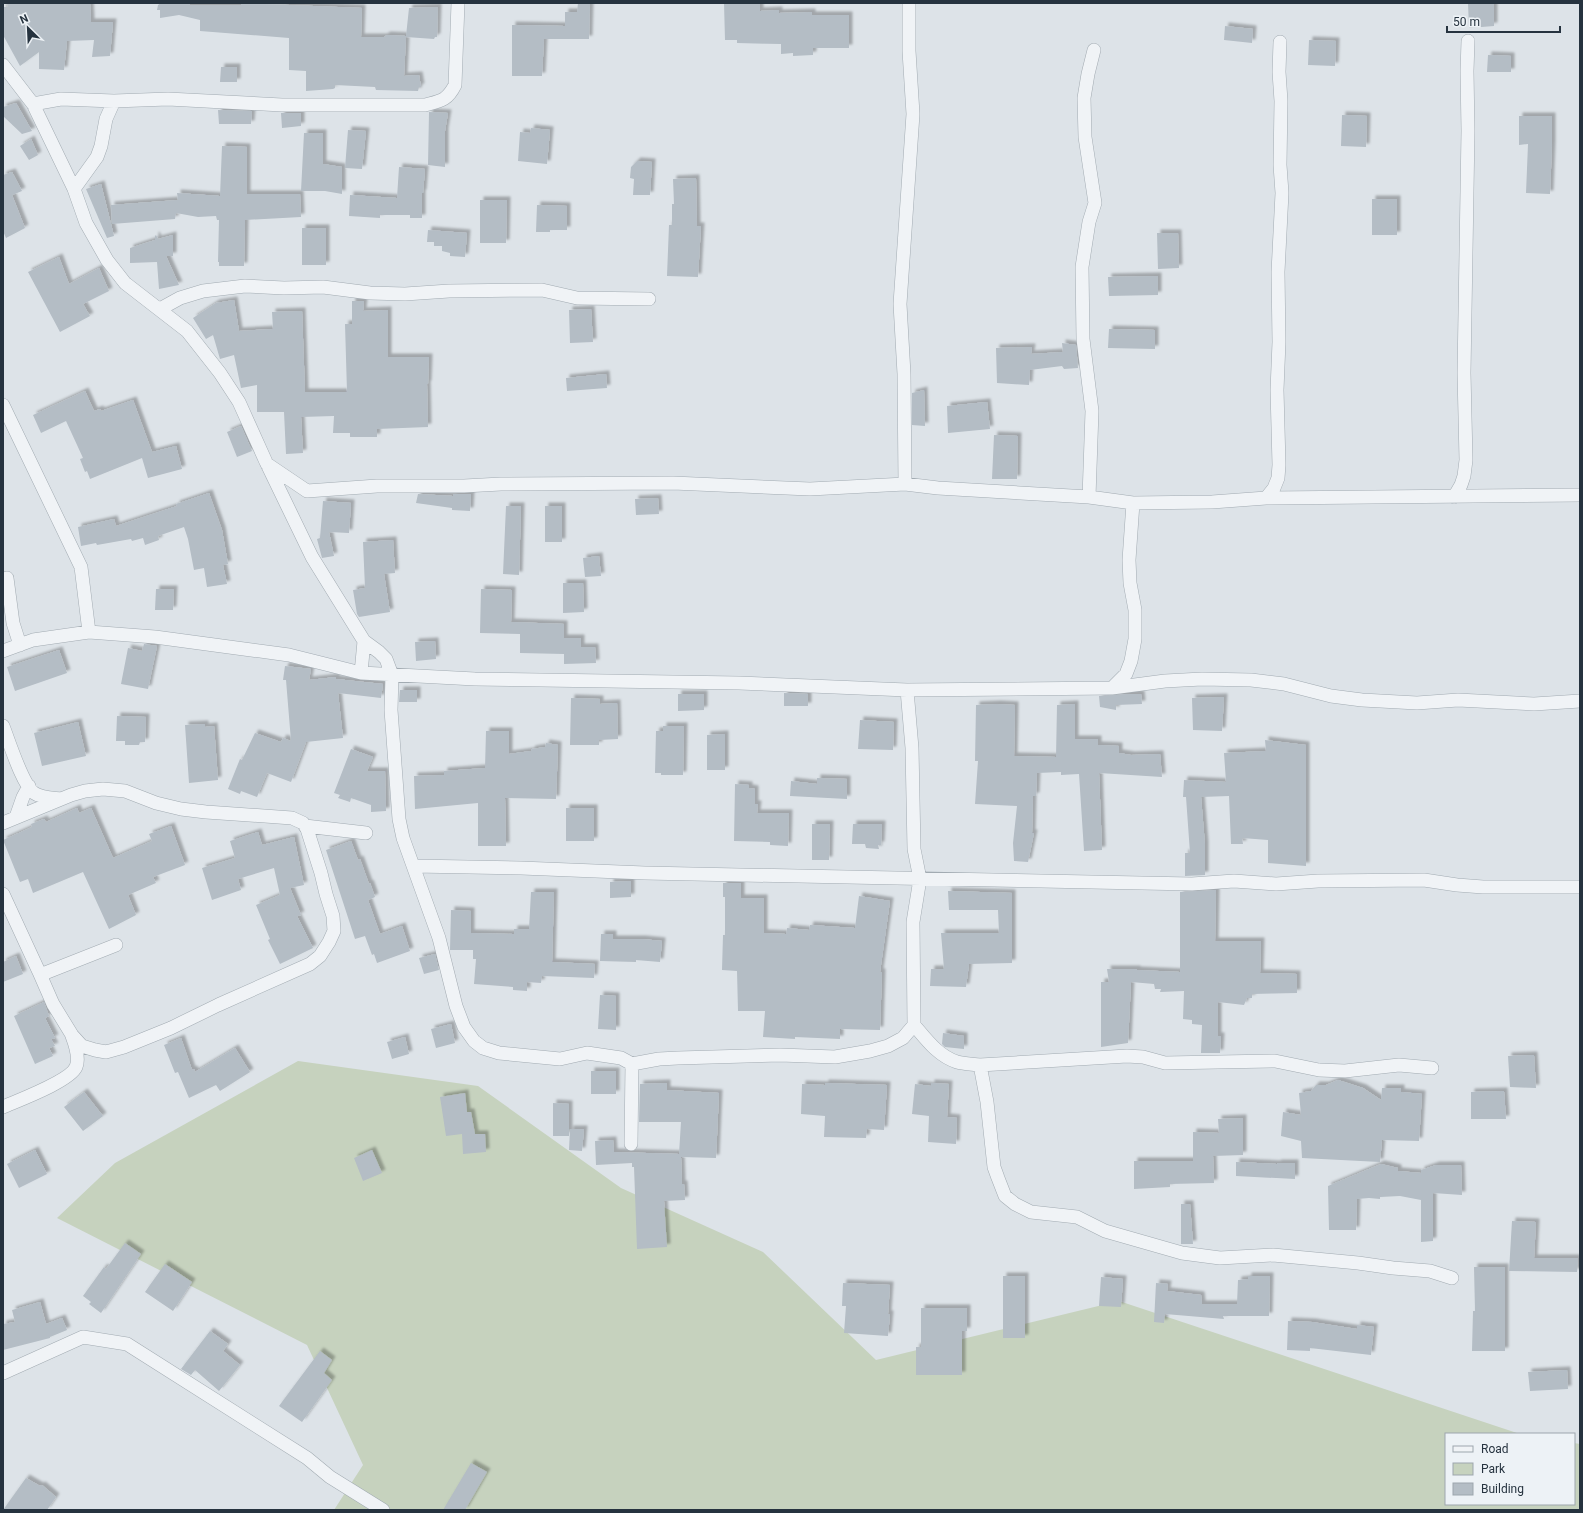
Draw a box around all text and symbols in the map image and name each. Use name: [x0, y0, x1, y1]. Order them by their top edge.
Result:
north arrow: [8, 8, 48, 48]
scale bar: [1447, 8, 1560, 34]
text: N: [18, 12, 31, 27]
text: 50 m: [1453, 15, 1480, 29]
legend: [1445, 1433, 1575, 1505]
text: Road: [1481, 1442, 1509, 1456]
text: Park: [1481, 1462, 1506, 1476]
text: Building: [1481, 1482, 1524, 1496]

